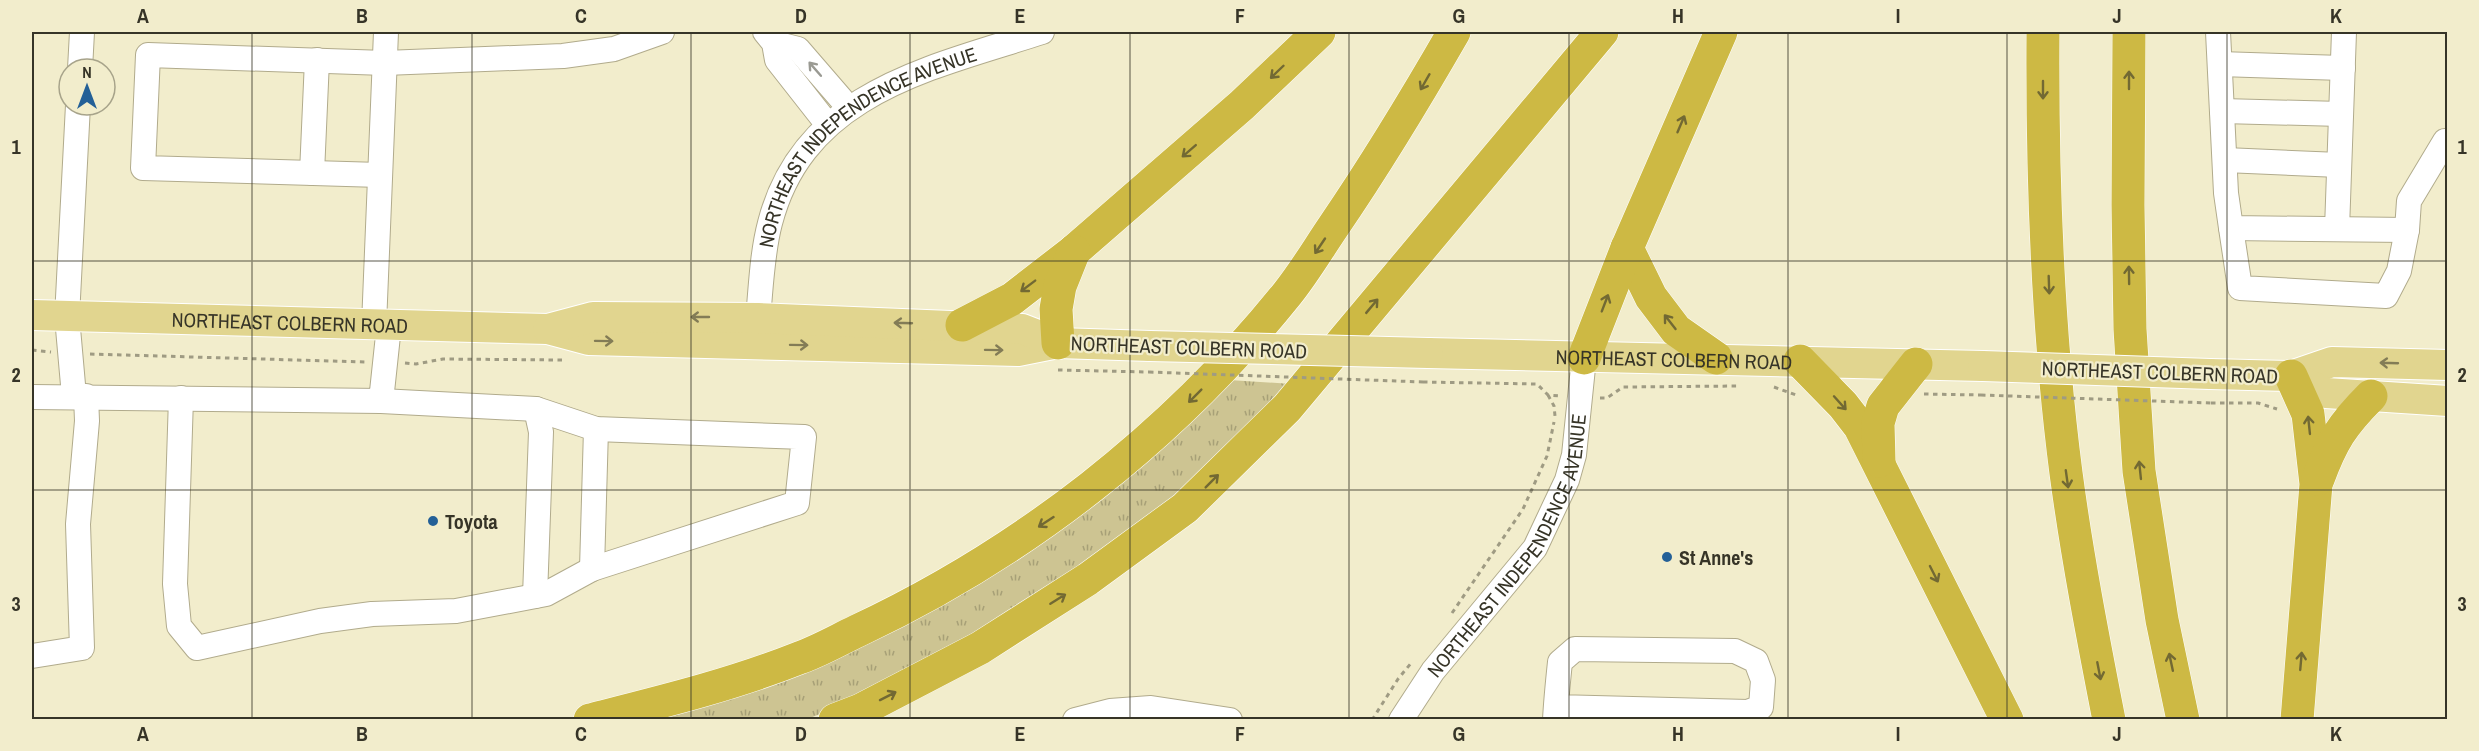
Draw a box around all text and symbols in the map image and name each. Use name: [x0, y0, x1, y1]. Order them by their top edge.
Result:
text: A: [137, 2, 149, 29]
text: B: [356, 2, 368, 29]
text: C: [575, 2, 587, 29]
text: D: [795, 2, 807, 29]
text: E: [1015, 2, 1026, 29]
text: F: [1235, 2, 1245, 29]
text: G: [1453, 2, 1465, 29]
text: H: [1672, 2, 1684, 29]
text: I: [1896, 2, 1900, 29]
text: J: [2112, 2, 2122, 29]
text: K: [2330, 2, 2342, 29]
street label: NORTHEAST INDEPENDENCE AVENUE: [752, 40, 980, 249]
north arrow: [57, 57, 117, 117]
text: N: [82, 61, 92, 83]
one-way arrow: [808, 62, 822, 77]
one-way arrow: [1269, 65, 1284, 79]
one-way arrow: [2123, 71, 2135, 91]
one-way arrow: [1419, 73, 1430, 91]
one-way arrow: [2037, 79, 2049, 99]
one-way arrow: [1676, 115, 1687, 133]
text: 1: [11, 133, 21, 160]
text: 1: [2457, 133, 2467, 160]
one-way arrow: [1182, 144, 1197, 158]
one-way arrow: [1314, 238, 1326, 254]
one-way arrow: [2123, 266, 2135, 286]
one-way arrow: [2044, 274, 2055, 294]
one-way arrow: [1020, 280, 1036, 293]
one-way arrow: [1601, 295, 1612, 313]
one-way arrow: [1365, 299, 1379, 314]
street label: NORTHEAST COLBERN ROAD: [171, 305, 408, 339]
one-way arrow: [690, 312, 710, 323]
one-way arrow: [1664, 314, 1677, 330]
one-way arrow: [894, 317, 914, 329]
street label: NORTHEAST COLBERN ROAD: [1070, 329, 1308, 365]
one-way arrow: [594, 335, 614, 347]
one-way arrow: [789, 340, 809, 351]
street label: NORTHEAST COLBERN ROAD: [1555, 342, 1792, 375]
one-way arrow: [984, 344, 1004, 356]
street label: NORTHEAST COLBERN ROAD: [2041, 354, 2279, 390]
one-way arrow: [2380, 357, 2400, 369]
text: 2: [11, 361, 21, 388]
text: 2: [2457, 361, 2467, 388]
one-way arrow: [1187, 388, 1202, 403]
one-way arrow: [1833, 395, 1847, 410]
street label: NORTHEAST INDEPENDENCE AVENUE: [1420, 412, 1592, 682]
one-way arrow: [2304, 416, 2315, 436]
one-way arrow: [2134, 461, 2145, 480]
one-way arrow: [2061, 469, 2072, 488]
one-way arrow: [1205, 474, 1220, 489]
place label: Toyota: [445, 508, 498, 535]
marker: Toyota: [426, 514, 440, 528]
one-way arrow: [1038, 516, 1055, 528]
place label: St Anne's: [1679, 544, 1753, 571]
marker: St Anne's: [1660, 550, 1674, 564]
one-way arrow: [1928, 564, 1940, 582]
text: 3: [11, 590, 21, 617]
text: 3: [2457, 590, 2467, 617]
one-way arrow: [1049, 592, 1066, 605]
one-way arrow: [2296, 652, 2307, 672]
one-way arrow: [2165, 653, 2176, 673]
one-way arrow: [2094, 662, 2106, 681]
one-way arrow: [879, 689, 897, 701]
text: A: [137, 720, 149, 747]
text: B: [356, 720, 368, 747]
text: C: [575, 720, 587, 747]
text: D: [795, 720, 807, 747]
text: E: [1015, 720, 1026, 747]
text: F: [1235, 720, 1245, 747]
text: G: [1453, 720, 1465, 747]
text: H: [1672, 720, 1684, 747]
text: I: [1896, 720, 1900, 747]
text: J: [2112, 720, 2122, 747]
text: K: [2330, 720, 2342, 747]

